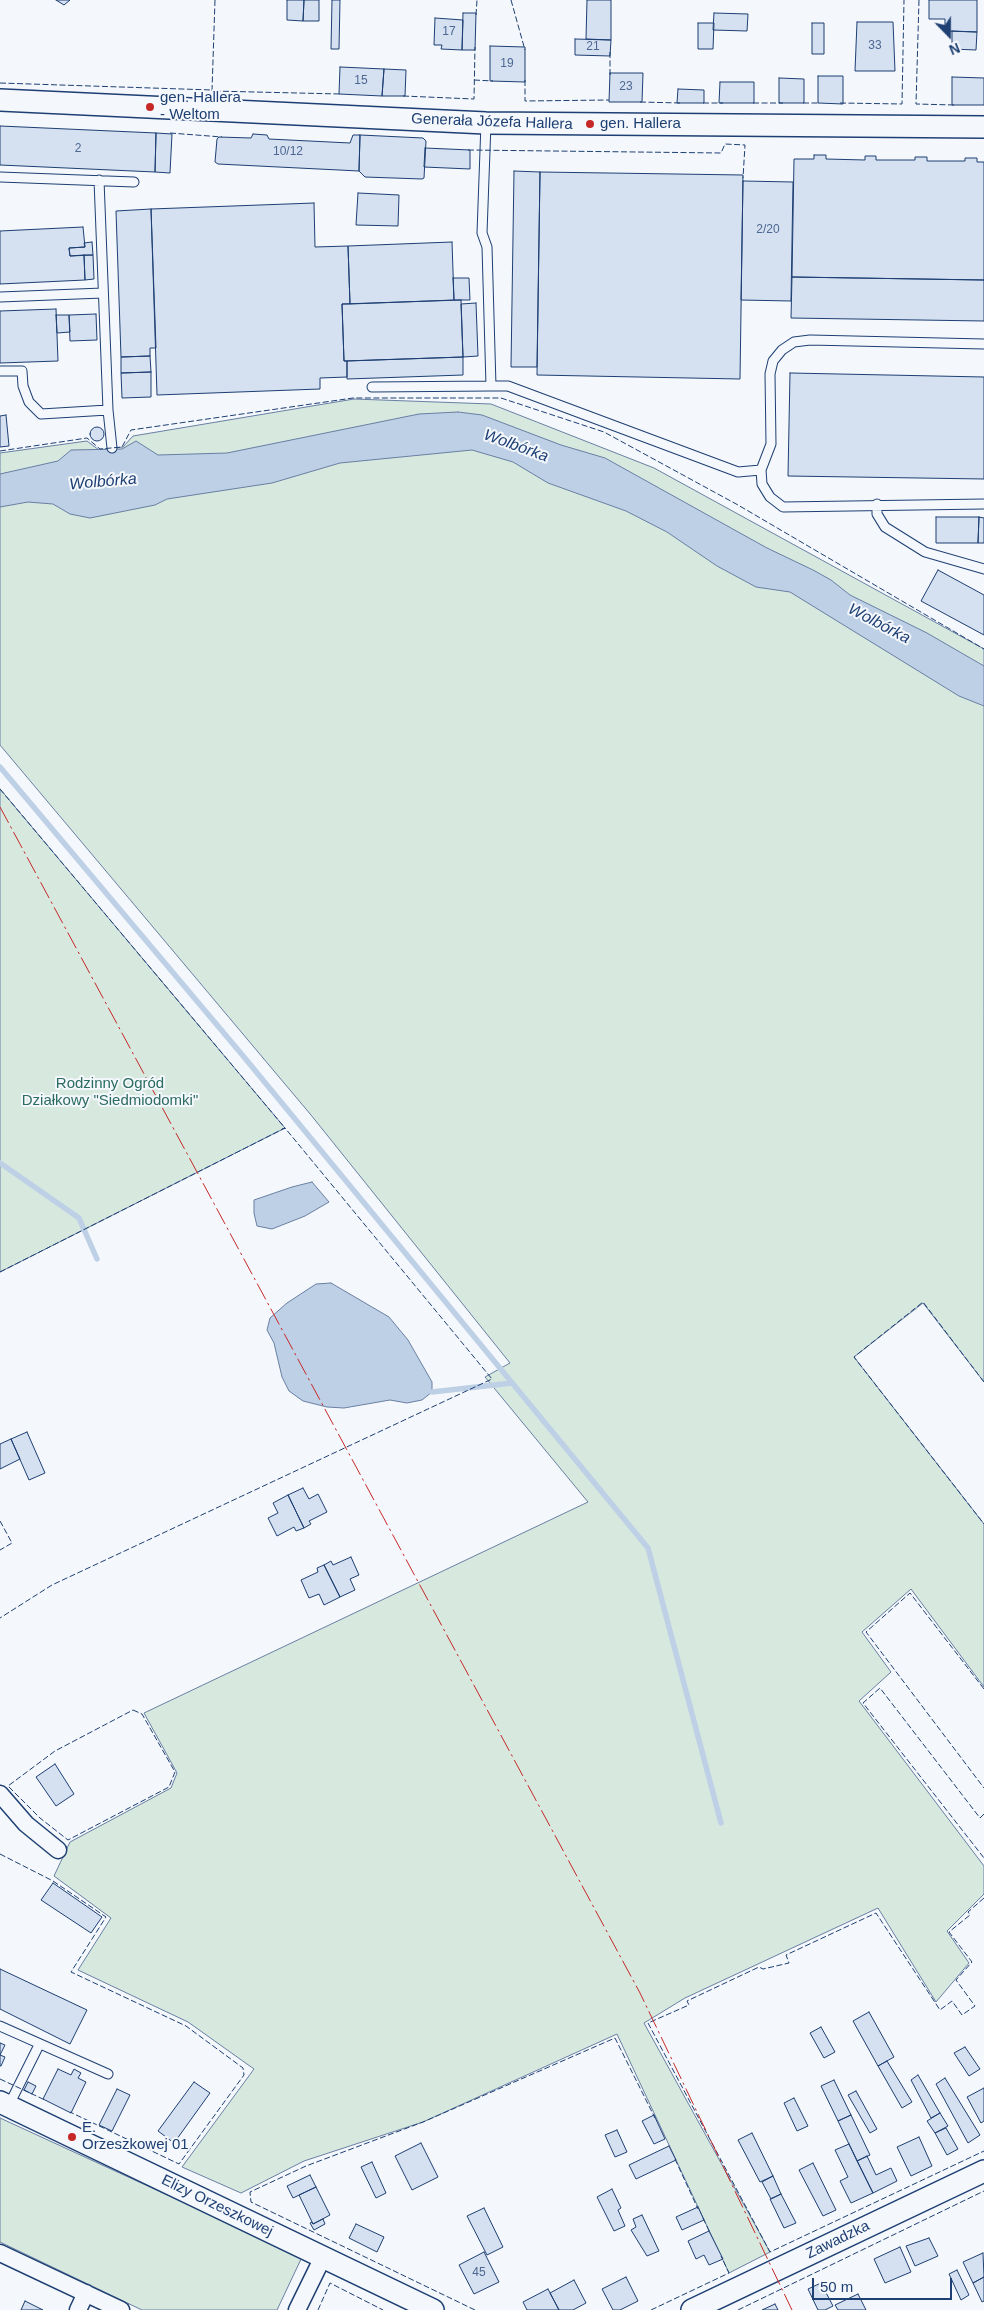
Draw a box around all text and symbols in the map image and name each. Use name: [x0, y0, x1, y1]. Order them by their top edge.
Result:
north arrow: [924, 10, 974, 60]
house number: 17: [442, 25, 456, 39]
house number: 33: [868, 39, 882, 53]
house number: 21: [586, 40, 600, 54]
text: N: [947, 40, 962, 58]
house number: 19: [500, 57, 514, 71]
house number: 15: [354, 74, 368, 88]
house number: 23: [619, 80, 633, 94]
place label: gen. Hallera - Weltom: [160, 89, 241, 124]
marker: gen. Hallera - Weltom: [144, 101, 156, 113]
street label: Generała Józefa Hallera: [411, 110, 573, 134]
place label: gen. Hallera: [600, 115, 681, 133]
marker: gen. Hallera: [584, 118, 596, 130]
house number: 2: [75, 142, 81, 156]
house number: 10/12: [273, 145, 303, 159]
house number: 2/20: [756, 223, 780, 237]
water label: Wolbórka: [481, 425, 551, 467]
water label: Wolbórka: [69, 469, 137, 495]
water label: Wolbórka: [845, 600, 913, 648]
park label: Rodzinny Ogród Działkowy "Siedmiodomki": [22, 1075, 198, 1110]
place label: E. Orzeszkowej 01: [82, 2119, 189, 2154]
marker: E. Orzeszkowej 01: [66, 2131, 78, 2143]
street label: Elizy Orzeszkowej: [158, 2171, 276, 2241]
street label: Zawadzka: [803, 2217, 873, 2263]
house number: 45: [472, 2266, 486, 2280]
scale bar: [814, 2268, 954, 2300]
text: 50 m: [820, 2278, 853, 2295]

